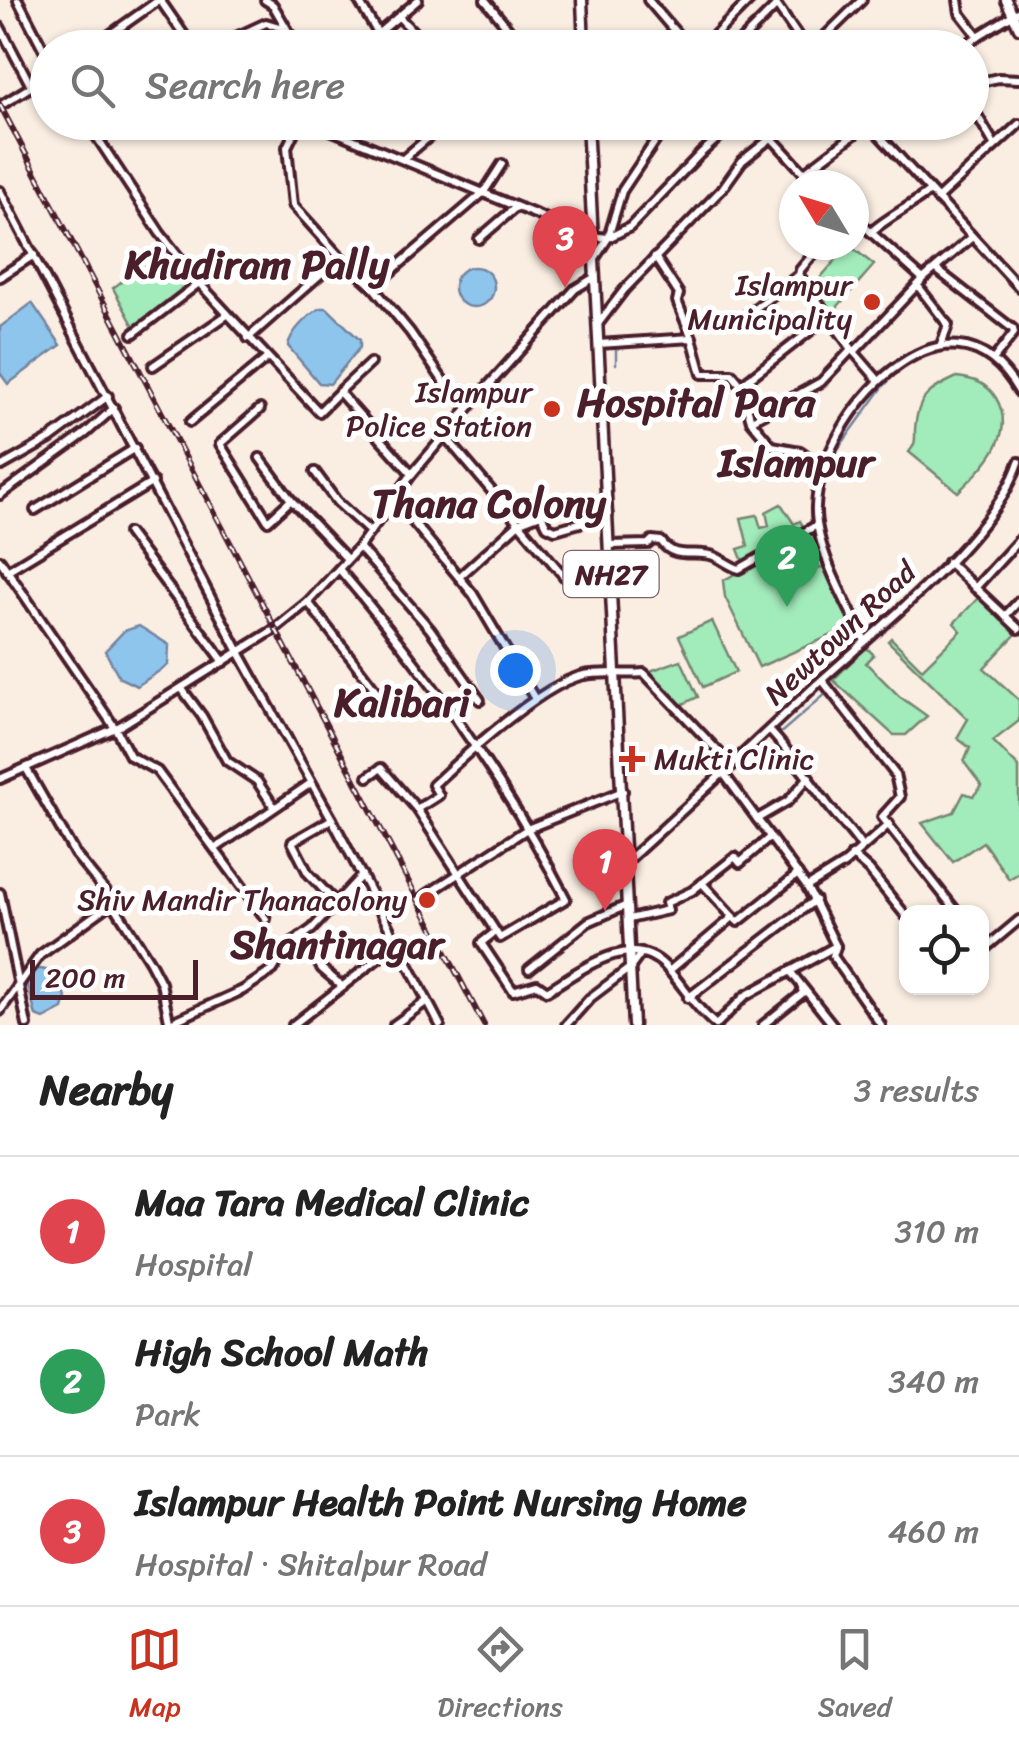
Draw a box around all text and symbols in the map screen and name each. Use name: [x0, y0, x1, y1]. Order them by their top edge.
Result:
search box: [30, 30, 989, 140]
text: Search here: [145, 52, 345, 119]
icon: search: [65, 58, 120, 113]
north arrow: [779, 170, 869, 260]
pin: 3: [532, 206, 598, 288]
district label: Khudiram Pally: [124, 229, 390, 300]
place label: Islampur Municipality: [688, 258, 854, 346]
marker: Islampur Municipality: [861, 291, 883, 313]
place label: Islampur Police Station: [346, 365, 534, 453]
district label: Hospital Para: [577, 367, 816, 438]
marker: Islampur Police Station: [541, 398, 563, 420]
district label: Islampur: [716, 427, 877, 498]
district label: Thana Colony: [372, 468, 607, 539]
pin: 2: [754, 524, 820, 607]
street label: Newtown Road: [751, 546, 931, 719]
road number: NH27: [564, 551, 658, 597]
your location: [490, 645, 541, 696]
district label: Kalibari: [333, 667, 472, 738]
place label: Mukti Clinic: [654, 732, 815, 786]
marker: Mukti Clinic: [619, 746, 645, 772]
pin: 1: [572, 828, 638, 911]
place label: Shiv Mandir Thanacolony: [77, 873, 407, 927]
marker: Shiv Mandir Thanacolony: [416, 889, 438, 911]
map controls: [899, 905, 989, 995]
button: locate: [899, 905, 989, 995]
district label: Shantinagar: [229, 909, 446, 980]
text: 200 m: [45, 953, 125, 1002]
scale bar: [30, 955, 198, 1000]
text: Nearby: [40, 1053, 173, 1127]
text: 3 results: [854, 1062, 979, 1119]
text: Maa Tara Medical Clinic: [135, 1169, 529, 1236]
text: 1: [66, 1203, 79, 1260]
text: 310 m: [895, 1203, 979, 1260]
text: Hospital: [135, 1236, 252, 1293]
text: High School Math: [135, 1319, 429, 1386]
text: 2: [63, 1353, 82, 1410]
text: 340 m: [888, 1353, 979, 1410]
text: Park: [135, 1386, 201, 1443]
text: Islampur Health Point Nursing Home: [135, 1469, 747, 1536]
text: 3: [64, 1503, 81, 1560]
text: 460 m: [888, 1503, 979, 1560]
text: Hospital · Shitalpur Road: [135, 1536, 487, 1593]
tab: Map: [127, 1622, 182, 1731]
tab: Directions: [437, 1622, 563, 1731]
tab: Saved: [818, 1622, 892, 1731]

